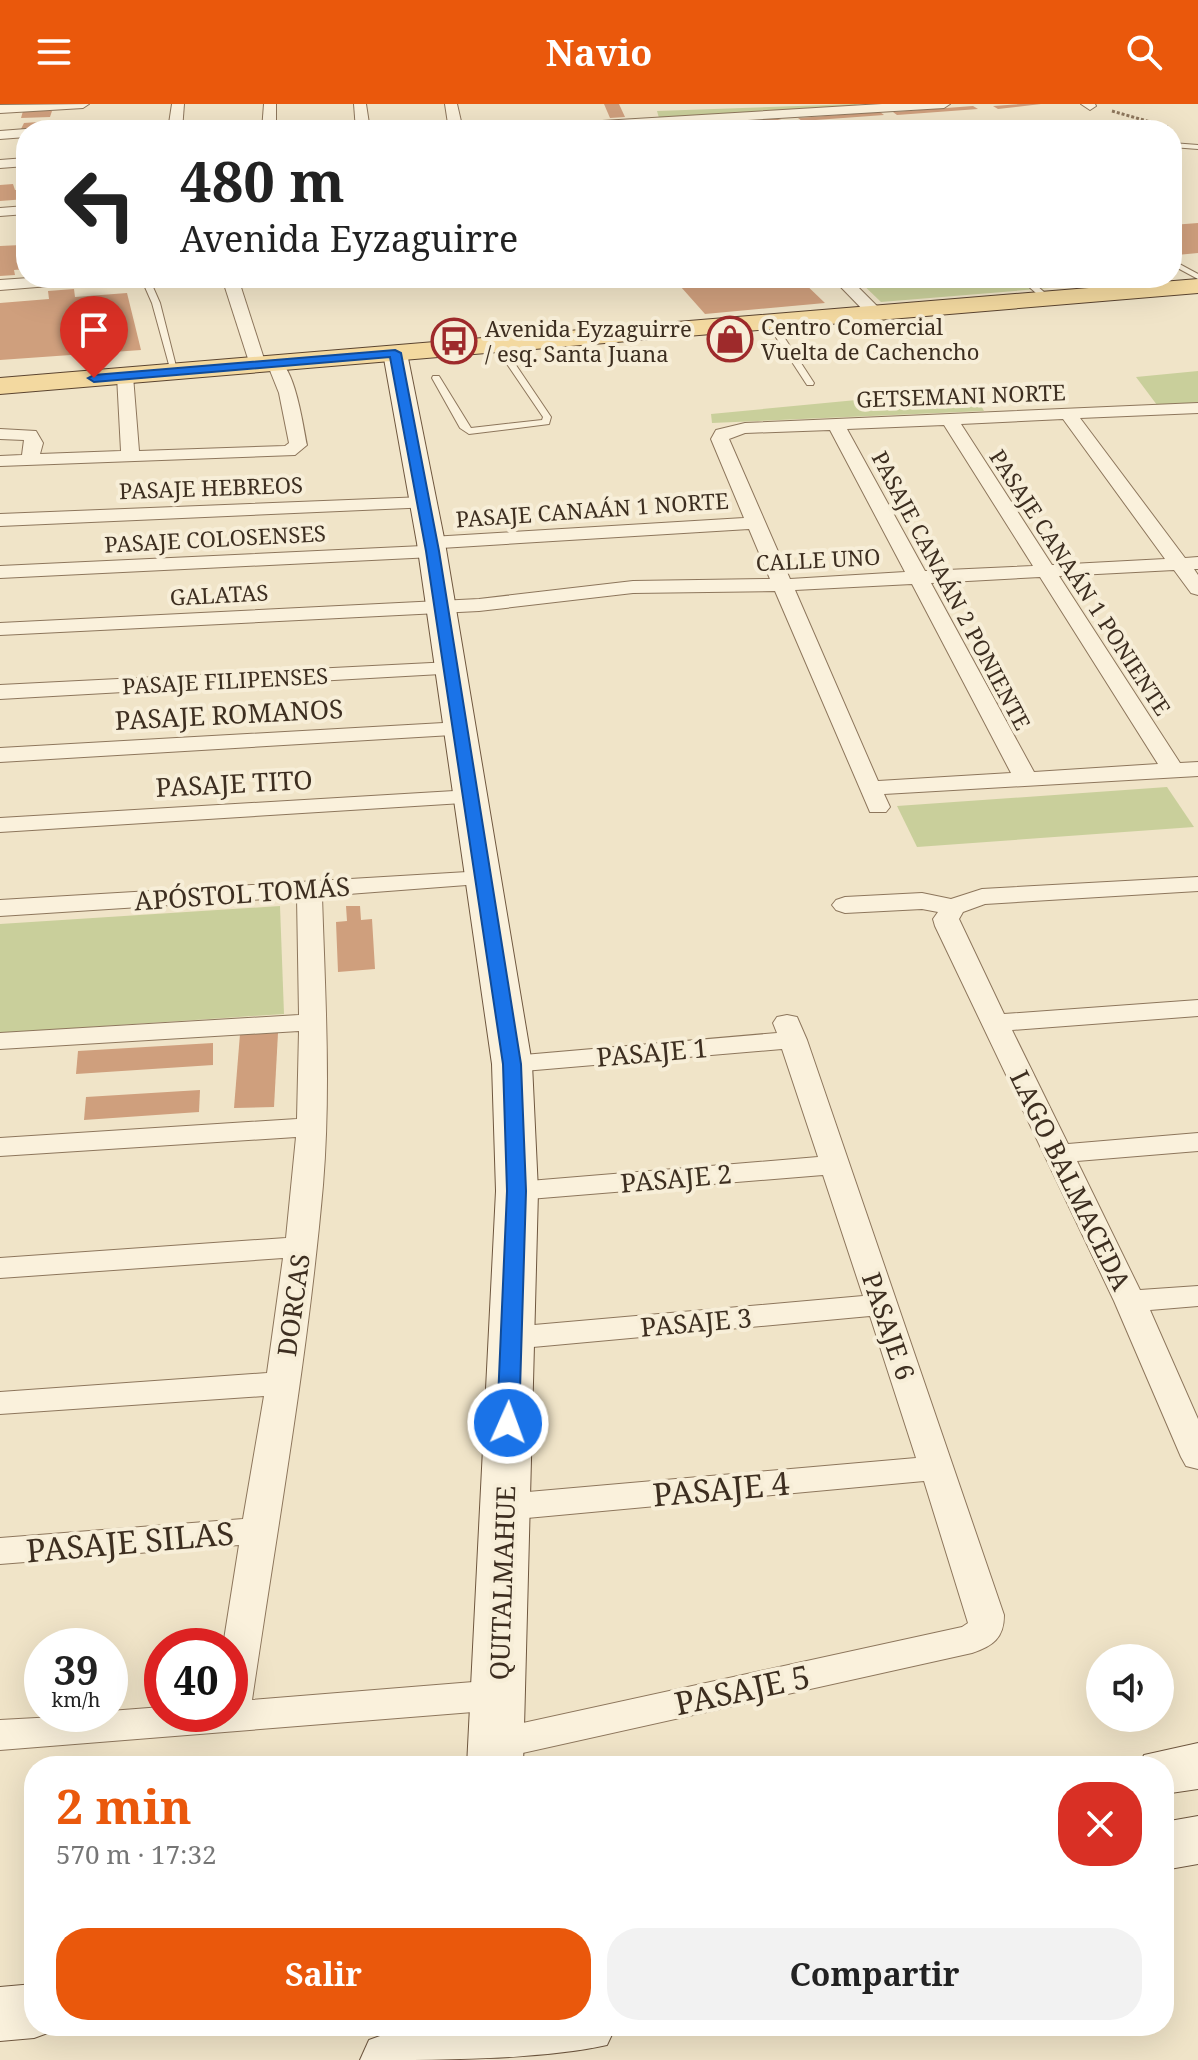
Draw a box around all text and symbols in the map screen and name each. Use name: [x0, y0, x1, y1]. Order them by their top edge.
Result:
text: Navio: [546, 28, 652, 77]
icon: menu: [32, 30, 76, 74]
icon: search: [1122, 30, 1166, 74]
text: 480 m: [180, 142, 345, 218]
icon: left: [48, 152, 152, 256]
text: Avenida Eyzaguirre: [180, 214, 518, 263]
pin: [60, 296, 128, 378]
icon: arrive: [72, 308, 116, 352]
place label: Centro Comercial Vuelta de Cachencho: [761, 311, 979, 366]
place label: Avenida Eyzaguirre / esq. Santa Juana: [485, 313, 692, 368]
shop icon: Centro Comercial Vuelta de Cachencho: [706, 315, 754, 363]
bus stop icon: Avenida Eyzaguirre / esq. Santa Juana: [430, 317, 478, 365]
street label: GETSEMANI NORTE: [856, 376, 1066, 414]
street label: PASAJE CANAÁN 1 PONIENTE: [984, 443, 1178, 721]
street label: PASAJE CANAÁN 2 PONIENTE: [866, 445, 1038, 735]
street label: PASAJE HEBREOS: [119, 469, 303, 505]
street label: PASAJE CANAÁN 1 NORTE: [454, 484, 730, 534]
street label: PASAJE COLOSENSES: [103, 517, 327, 559]
street label: CALLE UNO: [755, 541, 881, 577]
street label: GALATAS: [169, 576, 269, 612]
street label: PASAJE FILIPENSES: [121, 660, 329, 700]
street label: PASAJE ROMANOS: [114, 690, 344, 738]
street label: PASAJE TITO: [155, 761, 313, 805]
street label: APÓSTOL TOMÁS: [133, 868, 351, 918]
street label: PASAJE 1: [595, 1029, 709, 1075]
street label: LAGO BALMACEDA: [1002, 1064, 1140, 1297]
street label: PASAJE 2: [619, 1155, 733, 1201]
street label: DORCAS: [268, 1251, 318, 1359]
street label: PASAJE 6: [854, 1267, 924, 1385]
street label: PASAJE 3: [639, 1299, 753, 1345]
position arrow: [466, 1381, 550, 1465]
street label: PASAJE 4: [651, 1461, 791, 1515]
street label: QUITALMAHUE: [481, 1485, 523, 1681]
street label: PASAJE SILAS: [24, 1511, 236, 1571]
speed limit sign: 40: [144, 1628, 248, 1732]
text: 39: [53, 1642, 99, 1697]
map controls: [1086, 1644, 1174, 1732]
button: sound: [1086, 1644, 1174, 1732]
street label: PASAJE 5: [670, 1654, 814, 1724]
text: km/h: [51, 1686, 101, 1713]
text: 2 min: [56, 1773, 192, 1838]
button: close: [1058, 1782, 1142, 1866]
text: 570 m · 17:32: [56, 1836, 217, 1872]
button: Salir: [56, 1928, 591, 2020]
button: Compartir: [607, 1928, 1142, 2020]

